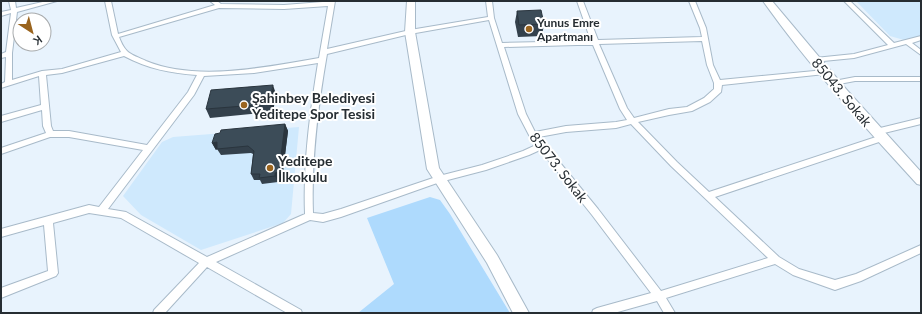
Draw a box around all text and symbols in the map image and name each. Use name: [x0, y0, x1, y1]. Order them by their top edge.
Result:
north arrow: [12, 12, 52, 52]
place label: Yunus Emre Apartmanı: [536, 15, 600, 44]
marker: Yunus Emre Apartmanı: [524, 24, 534, 34]
text: K: [31, 33, 45, 48]
street label: 85043. Sokak: [808, 54, 876, 130]
place label: Şahinbey Belediyesi Yeditepe Spor Tesisi: [251, 89, 375, 122]
marker: Şahinbey Belediyesi Yeditepe Spor Tesisi: [239, 100, 249, 110]
street label: 85073. Sokak: [526, 129, 592, 206]
place label: Yeditepe İlkokulu: [277, 152, 333, 185]
marker: Yeditepe İlkokulu: [265, 163, 275, 173]

